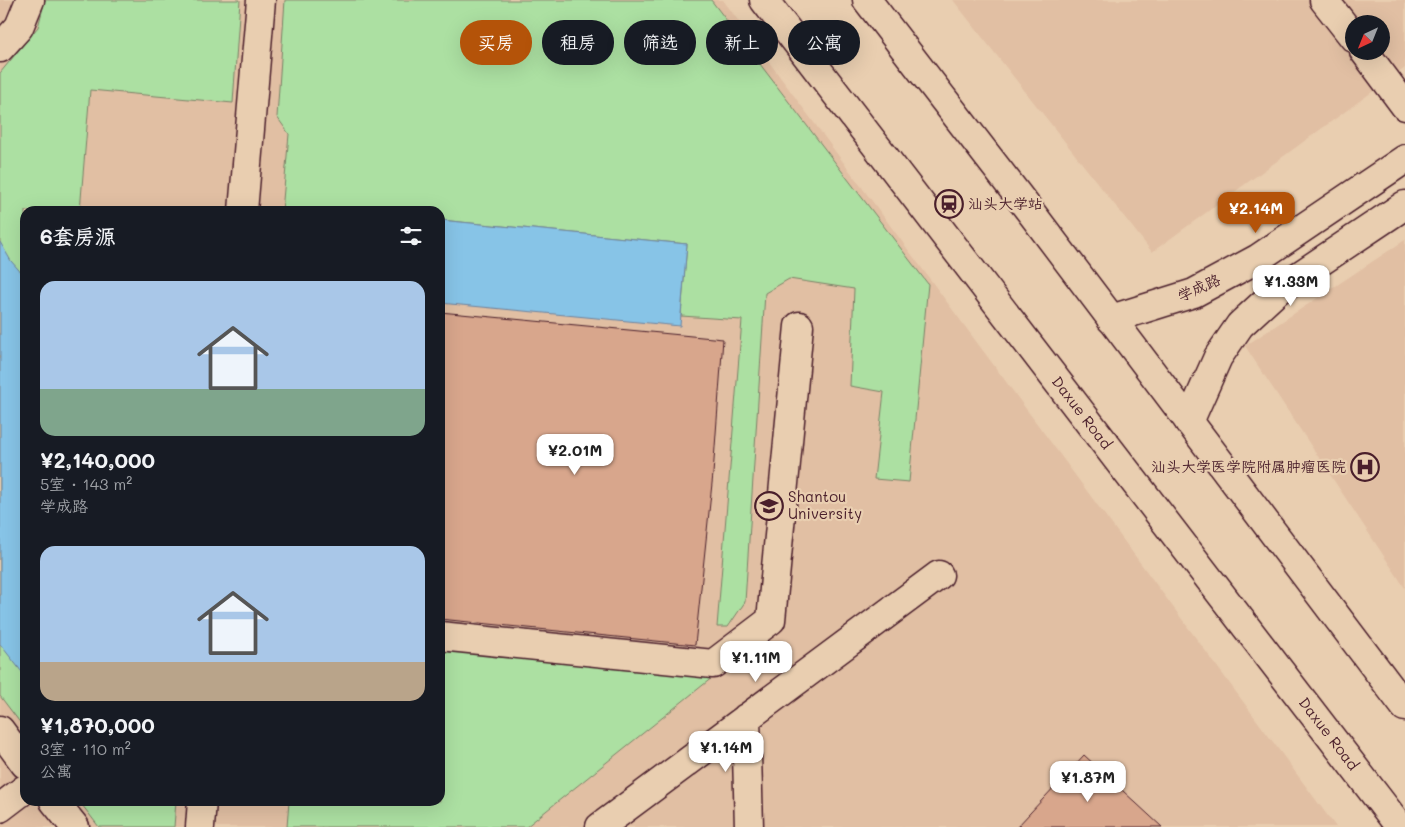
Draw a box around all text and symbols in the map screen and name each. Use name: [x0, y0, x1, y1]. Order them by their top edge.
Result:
north arrow: [1345, 15, 1390, 60]
map controls: [1345, 15, 1390, 60]
chip: 买房: [460, 20, 532, 65]
chip: 租房: [542, 20, 614, 65]
chip: 筛选: [624, 20, 696, 65]
chip: 新上: [706, 20, 778, 65]
chip: 公寓: [788, 20, 860, 65]
station icon: 汕头大学站: [934, 189, 964, 219]
pin: ¥2.14M: [1215, 192, 1297, 234]
place label: 汕头大学站: [968, 193, 1043, 213]
text: ¥2.14M: [1229, 197, 1283, 218]
text: 6套房源: [40, 222, 116, 249]
icon: filters: [397, 222, 425, 250]
pin: ¥1.33M: [1250, 264, 1332, 307]
street label: 学成路: [1174, 269, 1223, 305]
text: ¥1.33M: [1264, 270, 1318, 291]
icon: home: [188, 313, 278, 403]
street label: Daxue Road: [1048, 372, 1117, 453]
pin: ¥2.01M: [534, 434, 616, 476]
text: ¥2.01M: [548, 439, 602, 460]
text: ¥2,140,000: [40, 446, 155, 473]
hospital icon: 汕头大学医学院附属肿瘤医院: [1350, 452, 1380, 482]
place label: 汕头大学医学院附属肿瘤医院: [1151, 456, 1346, 476]
text: 5室 · 143 m²: [40, 473, 132, 494]
place label: Shantou University: [788, 486, 862, 523]
school or university icon: Shantou University: [754, 491, 784, 521]
text: 学成路: [40, 495, 88, 516]
icon: home: [188, 578, 278, 668]
pin: ¥1.11M: [715, 640, 797, 683]
text: ¥1.11M: [731, 646, 781, 667]
street label: Daxue Road: [1295, 693, 1364, 774]
text: ¥1,870,000: [40, 711, 155, 738]
pin: ¥1.14M: [685, 730, 767, 773]
text: ¥1.14M: [700, 736, 752, 757]
text: 3室 · 110 m²: [40, 738, 131, 759]
text: 公寓: [40, 760, 72, 781]
pin: ¥1.87M: [1047, 760, 1129, 803]
text: ¥1.87M: [1061, 766, 1115, 787]

